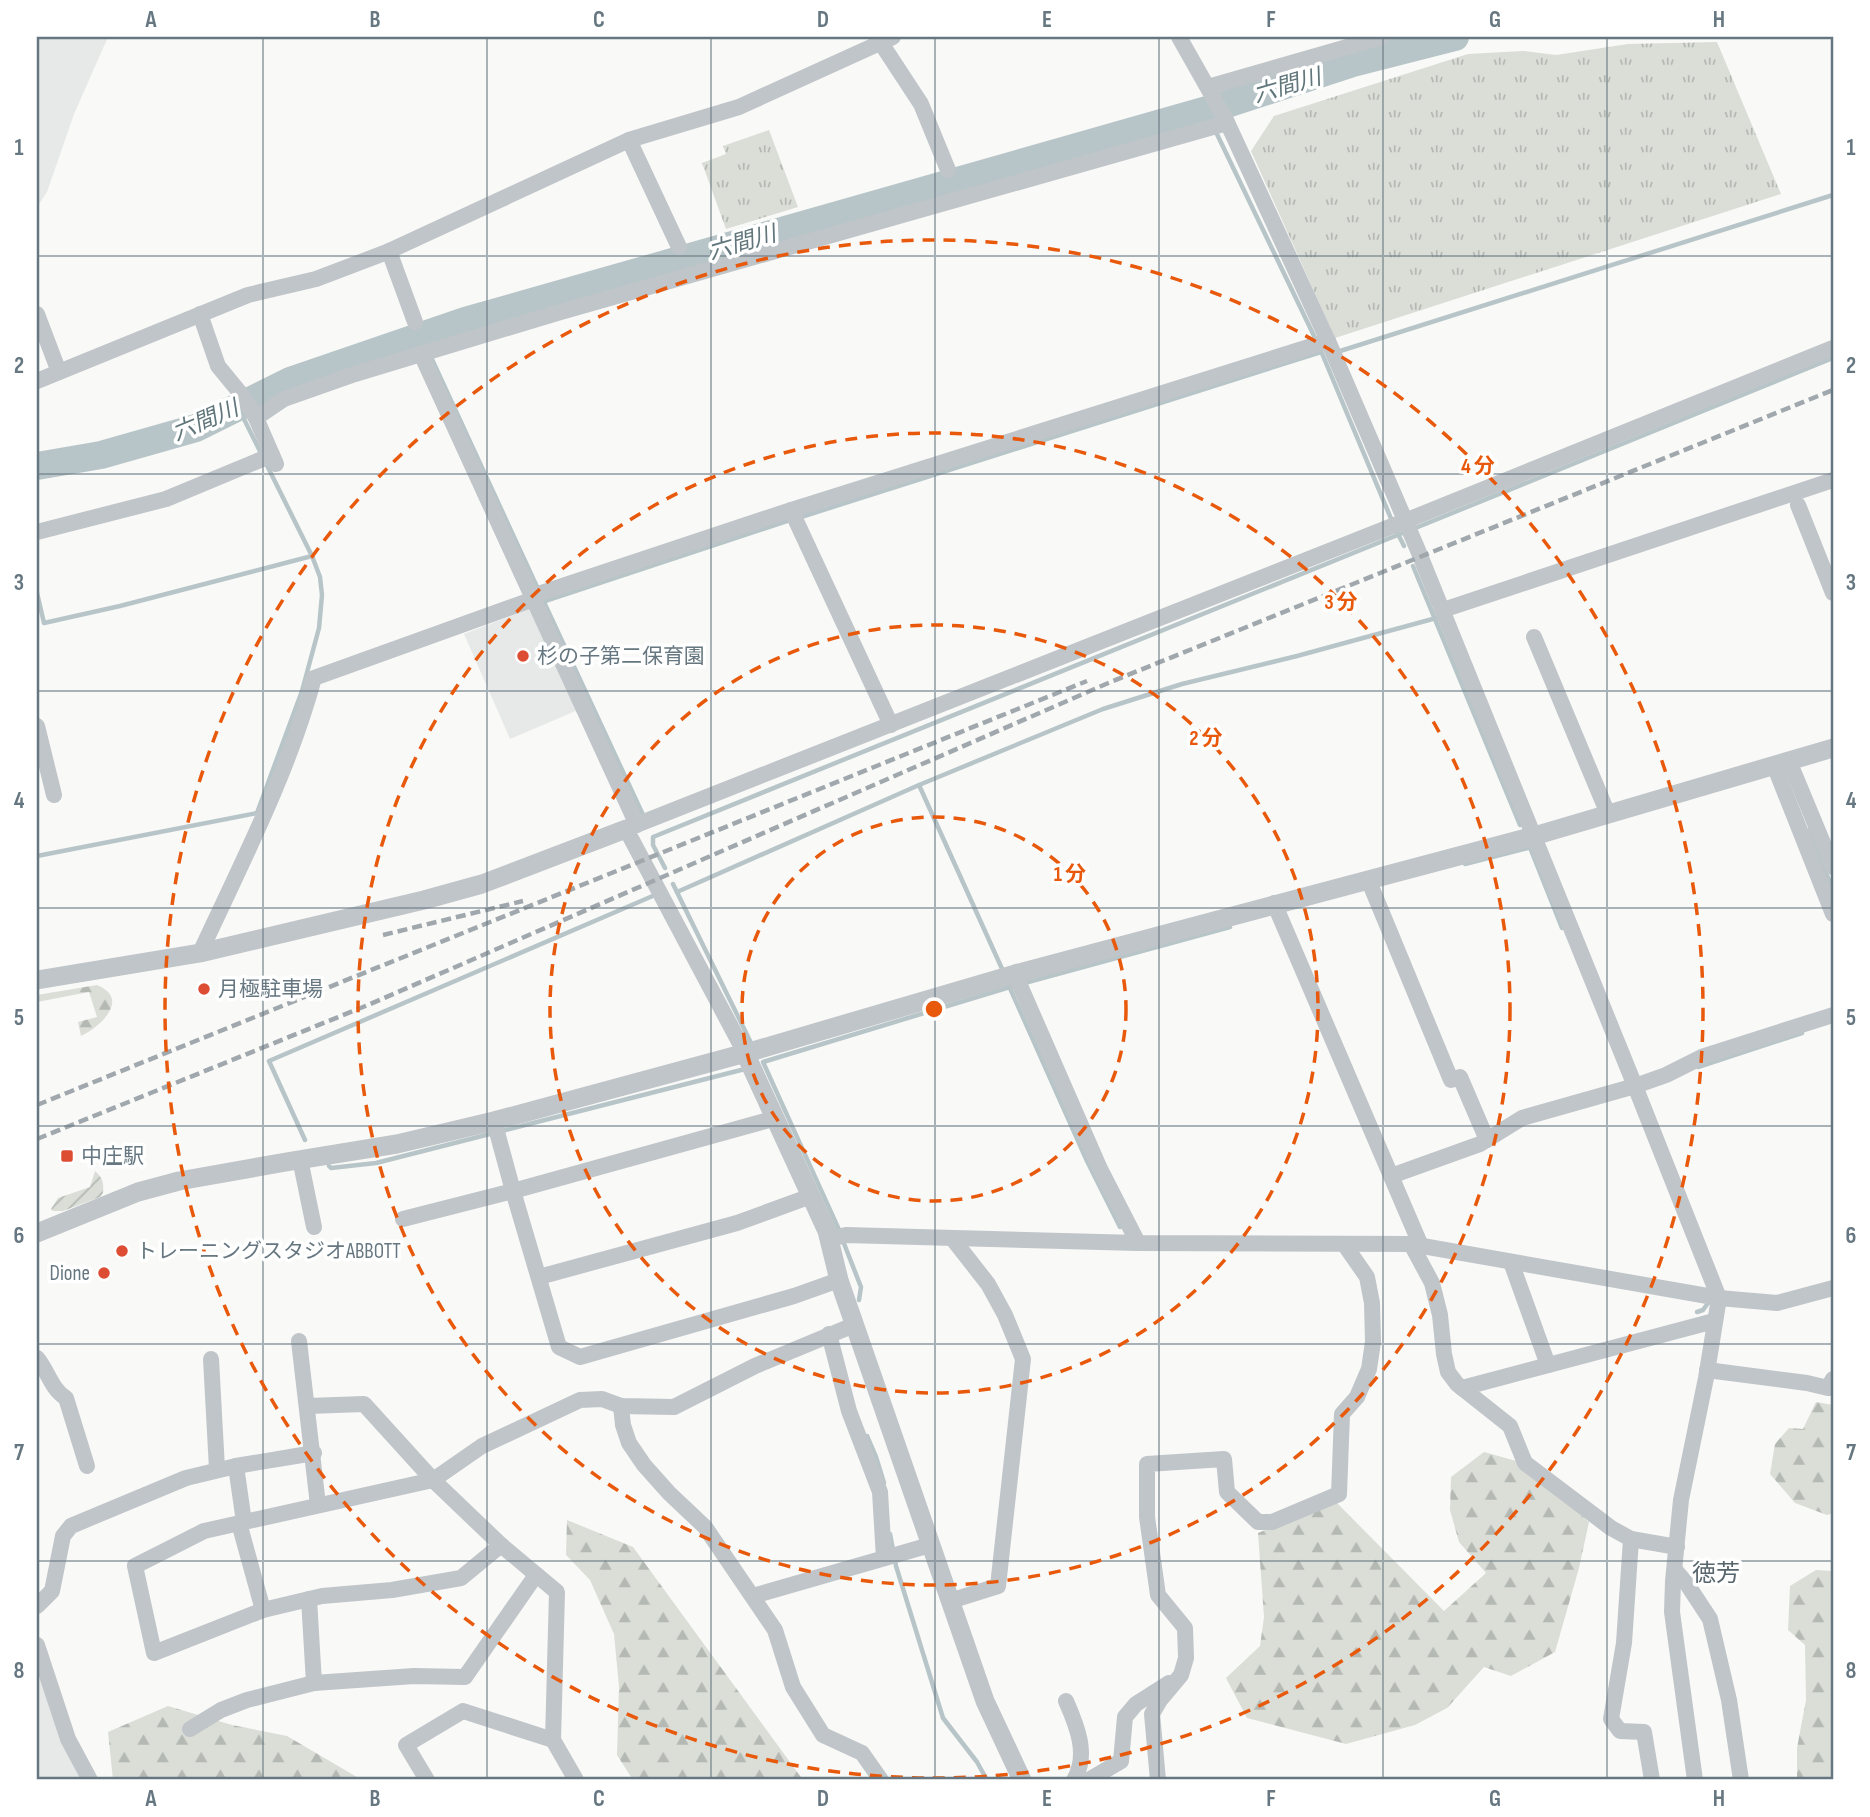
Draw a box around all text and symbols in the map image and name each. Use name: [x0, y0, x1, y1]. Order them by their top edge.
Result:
text: A: [145, 6, 158, 34]
text: B: [370, 6, 381, 34]
text: C: [593, 6, 605, 34]
text: D: [817, 6, 829, 34]
text: E: [1042, 6, 1052, 34]
text: F: [1266, 6, 1276, 34]
text: G: [1489, 6, 1501, 34]
text: H: [1713, 6, 1725, 34]
water label: 六間川: [1250, 62, 1327, 109]
text: 1: [14, 134, 24, 162]
text: 1: [1846, 134, 1856, 162]
water label: 六間川: [705, 219, 782, 266]
text: 2: [14, 352, 24, 380]
text: 2: [1846, 352, 1856, 380]
water label: 六間川: [168, 393, 245, 447]
text: 4 分: [1461, 454, 1495, 479]
text: 3: [14, 569, 24, 597]
text: 3: [1846, 569, 1856, 597]
text: 3 分: [1324, 590, 1358, 615]
place label: 杉の子第二保育園: [537, 644, 705, 669]
marker: 杉の子第二保育園: [515, 648, 531, 664]
text: 2 分: [1189, 726, 1223, 751]
text: 4: [14, 787, 25, 815]
text: 4: [1846, 787, 1857, 815]
text: 1 分: [1054, 862, 1086, 887]
place label: 月極駐車場: [218, 977, 323, 1002]
marker: 月極駐車場: [196, 981, 212, 997]
centre of rings: [922, 997, 946, 1021]
text: 5: [14, 1004, 24, 1032]
text: 5: [1846, 1004, 1856, 1032]
place label: 中庄駅: [81, 1144, 144, 1169]
marker: 中庄駅: [59, 1148, 75, 1164]
text: 6: [14, 1222, 24, 1250]
text: 6: [1846, 1222, 1856, 1250]
place label: トレーニングスタジオABBOTT: [136, 1239, 401, 1264]
marker: トレーニングスタジオABBOTT: [114, 1243, 130, 1259]
place label: Dione: [50, 1261, 90, 1286]
marker: Dione: [96, 1265, 112, 1281]
text: 7: [14, 1439, 24, 1467]
text: 7: [1846, 1439, 1856, 1467]
district label: 徳芳: [1692, 1559, 1740, 1588]
text: 8: [14, 1657, 25, 1685]
text: 8: [1846, 1657, 1857, 1685]
text: A: [145, 1785, 158, 1813]
text: B: [370, 1785, 381, 1813]
text: C: [593, 1785, 605, 1813]
text: D: [817, 1785, 829, 1813]
text: E: [1042, 1785, 1052, 1813]
text: F: [1266, 1785, 1276, 1813]
text: G: [1489, 1785, 1501, 1813]
text: H: [1713, 1785, 1725, 1813]

